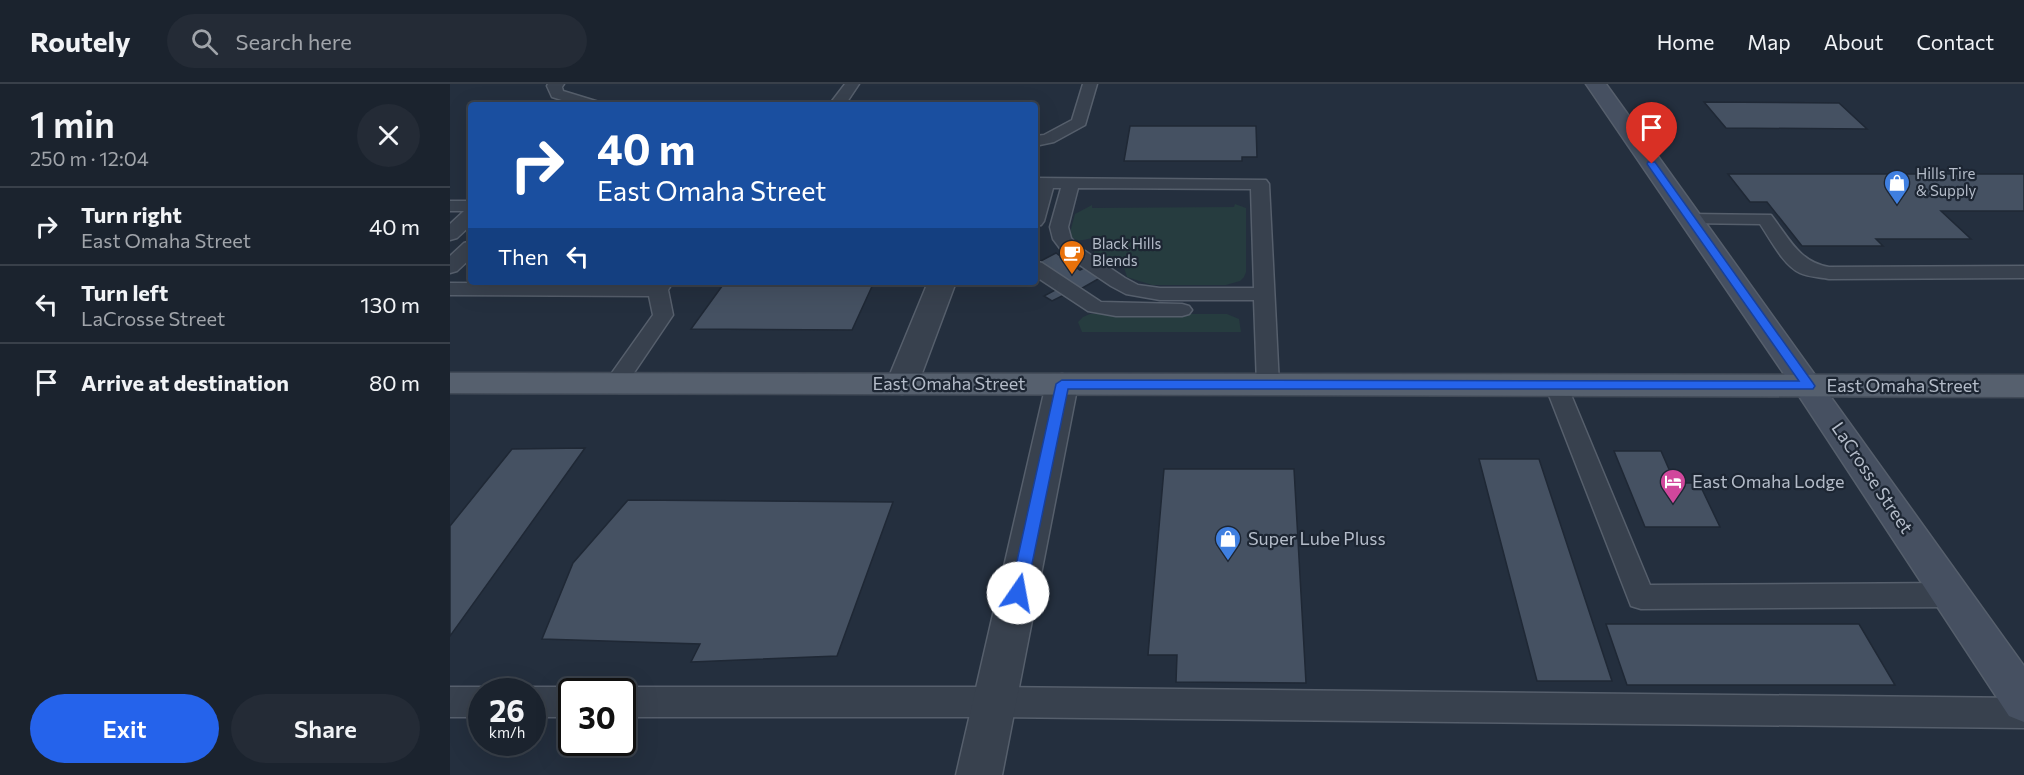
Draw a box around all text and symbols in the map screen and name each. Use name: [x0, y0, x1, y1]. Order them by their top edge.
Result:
search box: [167, 14, 587, 68]
text: Routely: [30, 24, 131, 58]
icon: search: [188, 25, 221, 58]
text: Search here: [236, 28, 352, 55]
text: Home: [1657, 29, 1714, 54]
text: Map: [1747, 29, 1791, 54]
text: About: [1824, 29, 1883, 54]
text: Contact: [1916, 29, 1994, 54]
text: 1 min: [30, 101, 115, 145]
pin: [1626, 102, 1677, 164]
button: close: [357, 104, 420, 167]
icon: arrive: [1635, 111, 1668, 144]
text: 40 m: [597, 122, 695, 174]
icon: right: [498, 126, 576, 204]
text: 250 m · 12:04: [30, 146, 149, 170]
place label: Hills Tire & Supply: [1916, 164, 1977, 199]
shop icon: Hills Tire & Supply: [1882, 168, 1912, 206]
text: East Omaha Street: [597, 174, 826, 207]
text: Turn right: [81, 201, 182, 228]
icon: right: [30, 210, 63, 243]
text: 40 m: [369, 213, 420, 240]
text: East Omaha Street: [81, 228, 251, 252]
place label: Black Hills Blends: [1092, 234, 1161, 269]
cafe icon: Black Hills Blends: [1057, 238, 1087, 276]
icon: left: [561, 240, 594, 273]
text: Then: [498, 243, 549, 270]
text: Turn left: [81, 279, 168, 306]
icon: left: [30, 288, 63, 321]
text: 130 m: [360, 291, 420, 318]
text: LaCrosse Street: [81, 306, 225, 330]
icon: arrive: [30, 366, 63, 399]
text: Arrive at destination: [81, 369, 289, 396]
text: 80 m: [369, 369, 420, 396]
street label: East Omaha Street: [873, 372, 1025, 394]
street label: East Omaha Street: [1827, 374, 1979, 396]
street label: LaCrosse Street: [1827, 418, 1918, 537]
hotel icon: East Omaha Lodge: [1658, 467, 1688, 505]
place label: East Omaha Lodge: [1692, 470, 1845, 492]
shop icon: Super Lube Pluss: [1213, 524, 1243, 562]
place label: Super Lube Pluss: [1248, 527, 1386, 549]
position arrow: [986, 561, 1050, 625]
speed limit sign: 30: [558, 678, 636, 756]
text: 26: [489, 691, 525, 728]
button: Exit: [30, 694, 219, 763]
button: Share: [231, 694, 420, 763]
text: km/h: [489, 723, 525, 741]

